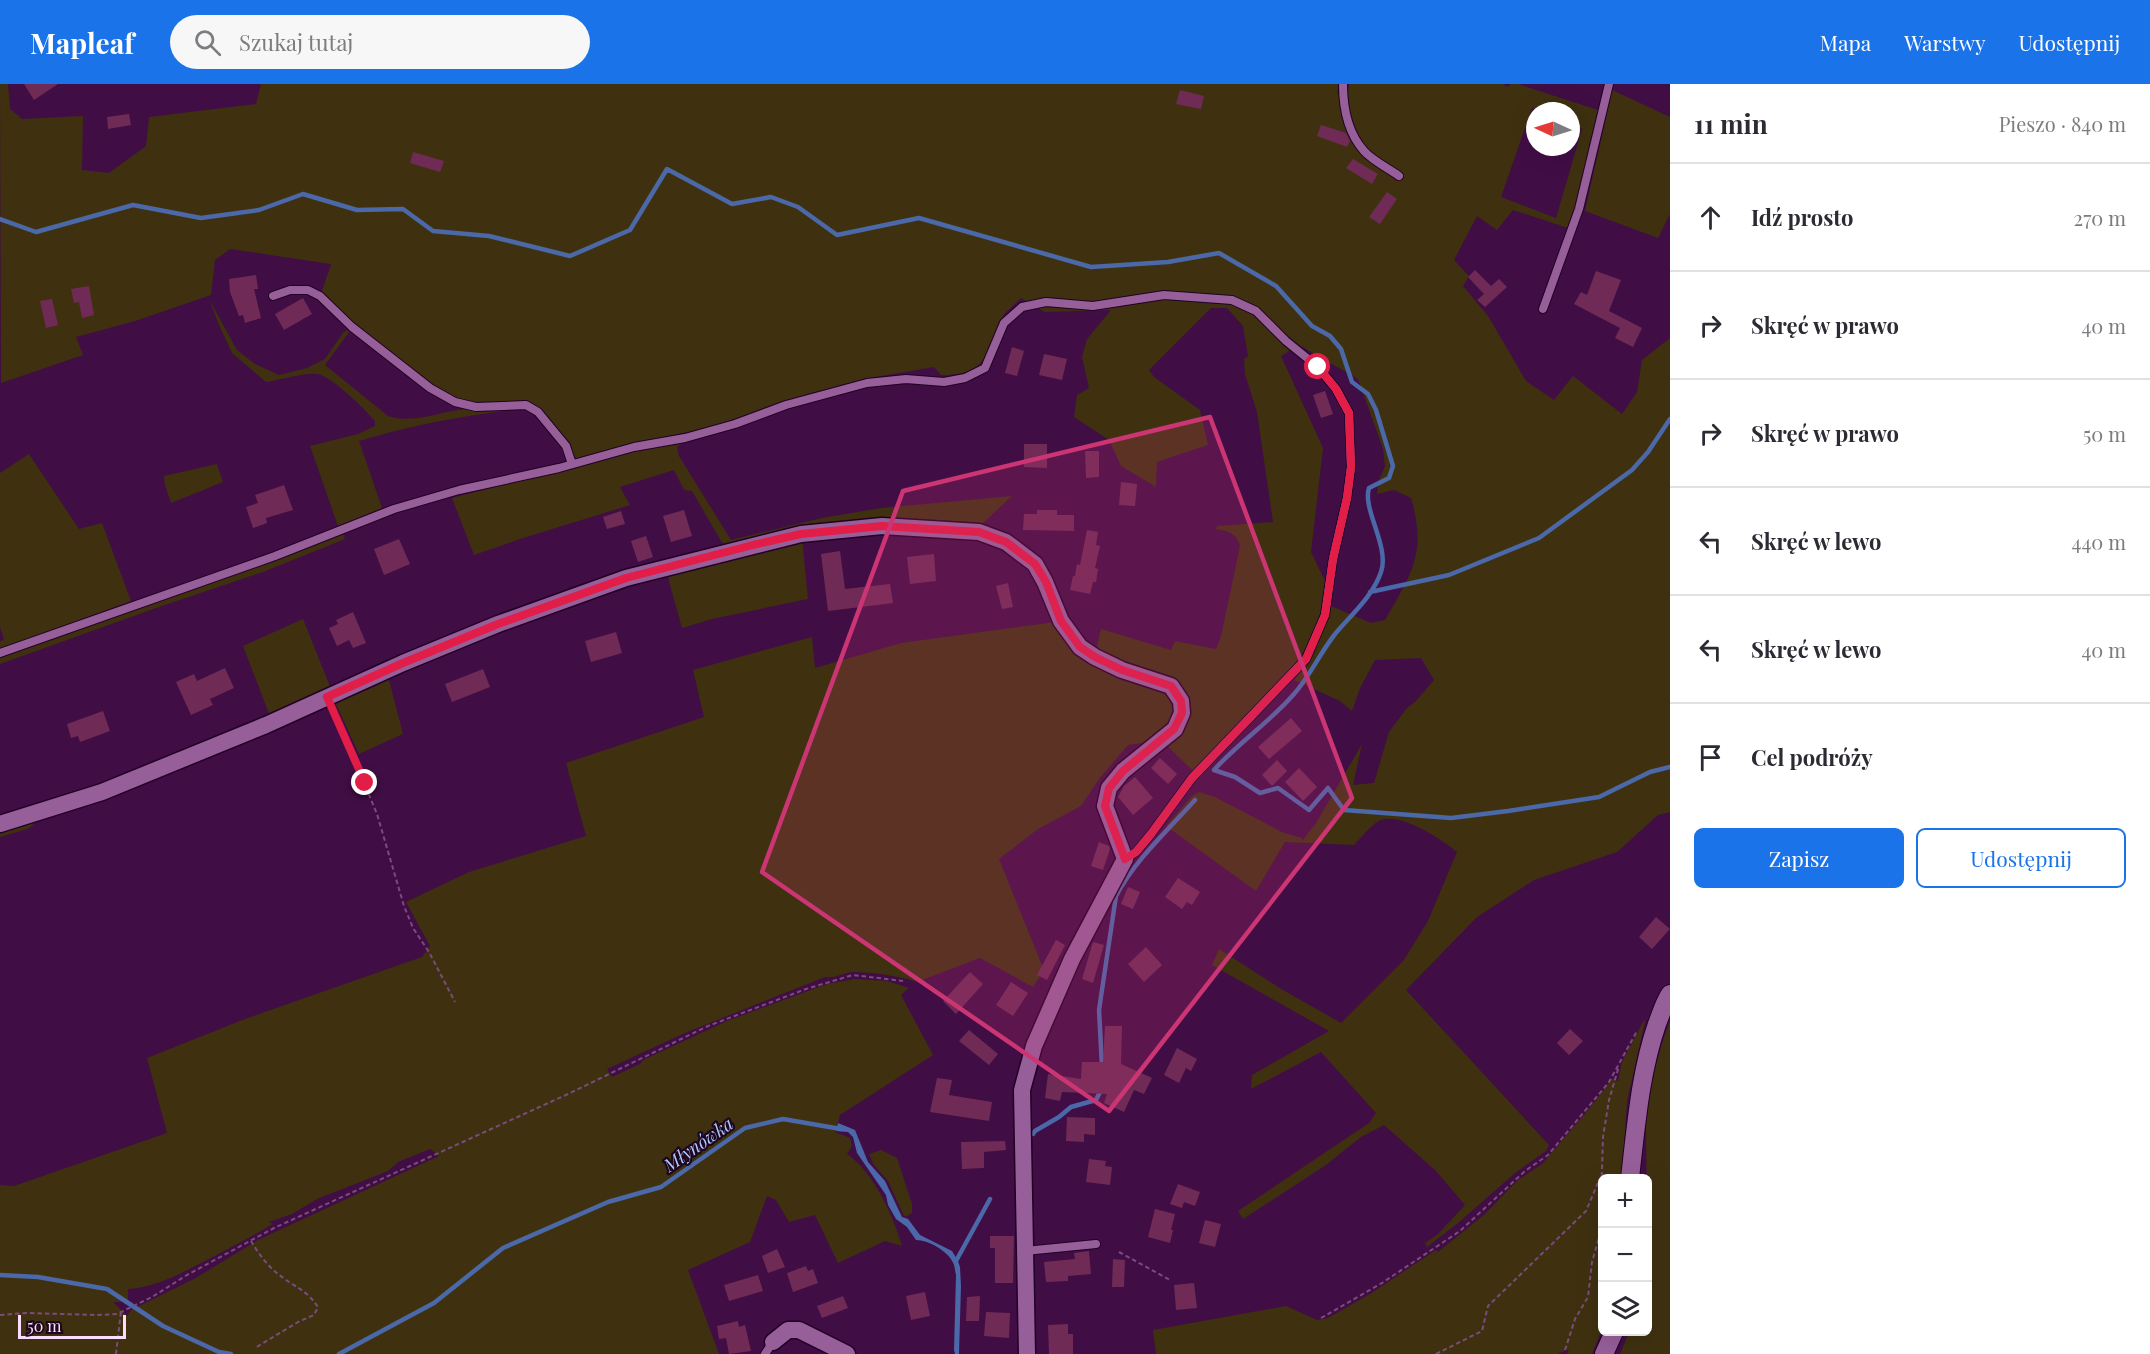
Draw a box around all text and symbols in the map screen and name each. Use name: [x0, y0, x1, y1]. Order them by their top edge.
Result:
search box: [170, 15, 590, 69]
text: Mapleaf: [30, 24, 134, 61]
icon: search: [191, 26, 224, 59]
text: Szukaj tutaj: [239, 27, 353, 57]
text: Mapa: [1820, 28, 1871, 56]
text: Warstwy: [1904, 28, 1986, 56]
text: Udostępnij: [2019, 28, 2120, 56]
north arrow: [1526, 102, 1580, 156]
text: 11 min: [1694, 106, 1768, 141]
text: Pieszo · 840 m: [1999, 110, 2126, 137]
icon: ahead: [1694, 201, 1727, 234]
text: Idź prosto: [1751, 202, 1853, 232]
text: 270 m: [2074, 204, 2126, 231]
icon: right: [1694, 309, 1727, 342]
text: Skręć w prawo: [1751, 310, 1899, 340]
text: 40 m: [2081, 312, 2126, 339]
route start: [1304, 353, 1330, 379]
icon: right: [1694, 417, 1727, 450]
text: Skręć w prawo: [1751, 418, 1899, 448]
text: 50 m: [2083, 420, 2126, 447]
icon: left: [1694, 525, 1727, 558]
text: Skręć w lewo: [1751, 526, 1882, 556]
text: 440 m: [2072, 528, 2126, 555]
icon: left: [1694, 633, 1727, 666]
text: Skręć w lewo: [1751, 634, 1882, 664]
text: 40 m: [2081, 636, 2126, 663]
icon: arrive: [1694, 741, 1727, 774]
text: Cel podróży: [1751, 742, 1873, 772]
route end: [351, 769, 377, 795]
button: Zapisz: [1694, 828, 1904, 888]
button: Udostępnij: [1916, 828, 2126, 888]
water label: Młynówka: [658, 1111, 738, 1177]
map controls: [1598, 1174, 1652, 1336]
button: +: [1598, 1174, 1652, 1228]
button: −: [1598, 1228, 1652, 1282]
button: layers: [1598, 1282, 1652, 1336]
scale bar: [18, 1312, 126, 1340]
text: 50 m: [27, 1315, 61, 1336]

